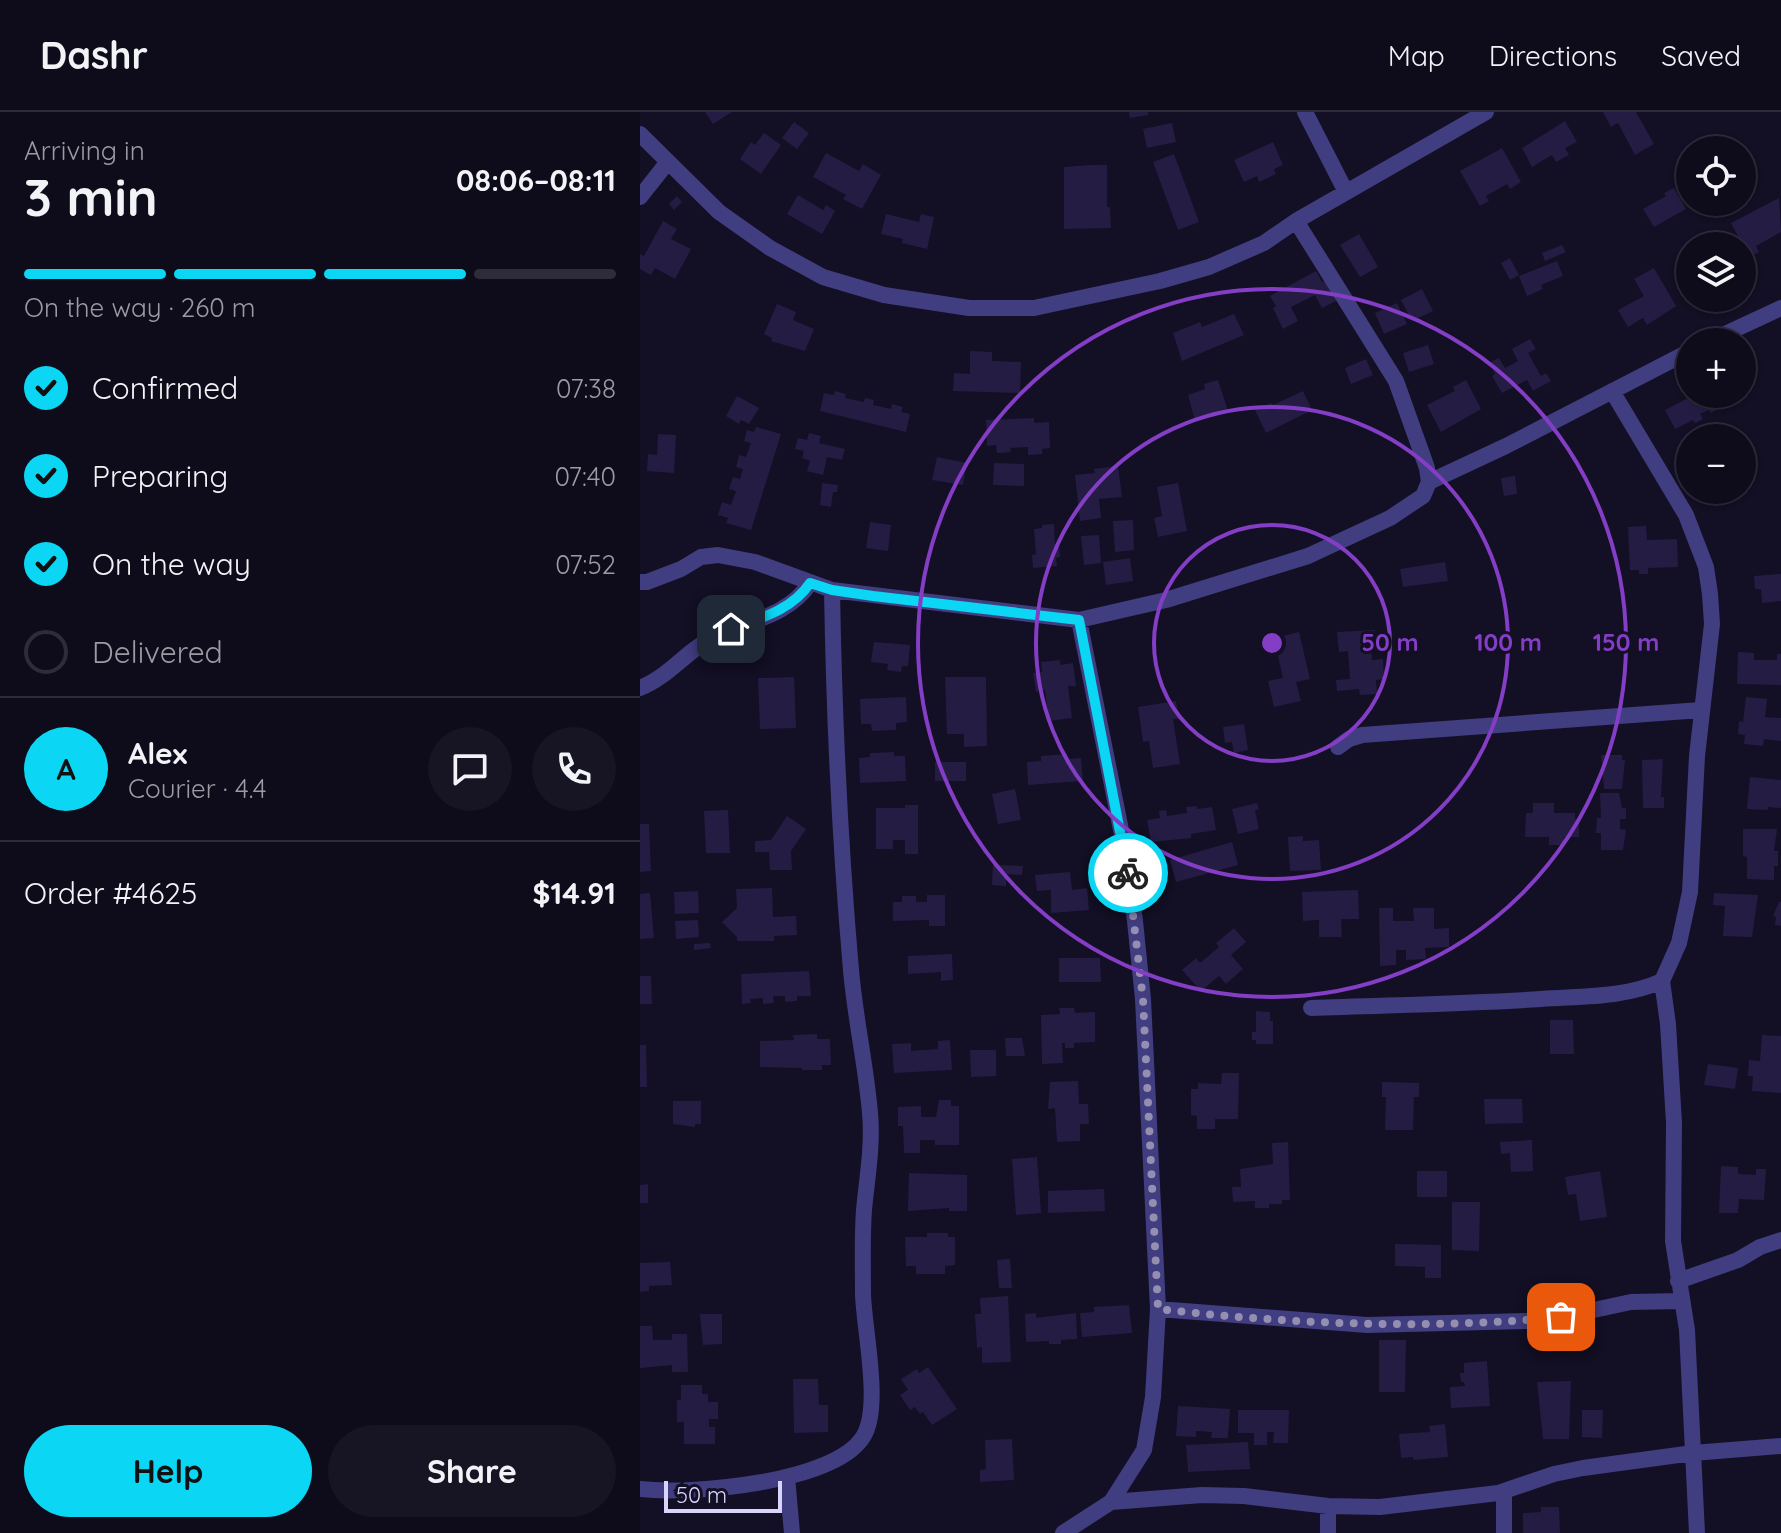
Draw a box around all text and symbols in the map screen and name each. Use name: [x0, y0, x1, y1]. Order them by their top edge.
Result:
text: Dashr: [40, 31, 148, 79]
text: Map: [1388, 38, 1445, 73]
text: Directions: [1489, 38, 1617, 73]
text: Saved: [1661, 38, 1741, 73]
text: Arriving in: [24, 134, 145, 167]
map controls: [1676, 136, 1756, 504]
button: locate: [1676, 136, 1756, 216]
text: 08:06–08:11: [456, 161, 616, 199]
text: 3 min: [24, 164, 158, 229]
button: layers: [1676, 232, 1756, 312]
text: On the way · 260 m: [24, 291, 256, 324]
button: +: [1676, 328, 1756, 408]
icon: check: [24, 366, 68, 410]
text: Confirmed: [92, 369, 238, 407]
text: 07:38: [556, 372, 616, 405]
button: −: [1676, 424, 1756, 504]
icon: check: [24, 454, 68, 498]
text: Preparing: [92, 457, 228, 495]
text: 07:40: [555, 460, 616, 493]
icon: check: [24, 542, 68, 586]
text: On the way: [92, 545, 251, 583]
text: 07:52: [555, 548, 616, 581]
pin: [697, 595, 765, 663]
icon: home: [709, 607, 753, 651]
text: 50 m: [1361, 627, 1419, 657]
text: 100 m: [1474, 627, 1542, 657]
text: 150 m: [1593, 627, 1659, 657]
centre of rings: [1258, 629, 1286, 657]
text: Delivered: [92, 633, 223, 671]
button: chat: [428, 727, 512, 811]
button: phone: [532, 727, 616, 811]
text: Alex: [128, 734, 187, 772]
text: A: [56, 750, 76, 788]
text: Courier · 4.4: [128, 772, 266, 805]
courier: [1088, 833, 1168, 913]
icon: bike: [1106, 851, 1150, 895]
text: Order #4625: [24, 874, 197, 912]
text: $14.91: [533, 874, 616, 912]
pin: [1527, 1283, 1595, 1351]
icon: bag: [1539, 1295, 1583, 1339]
button: Help: [24, 1425, 312, 1517]
button: Share: [328, 1425, 616, 1517]
scale bar: [664, 1477, 782, 1513]
text: 50 m: [676, 1481, 727, 1509]

